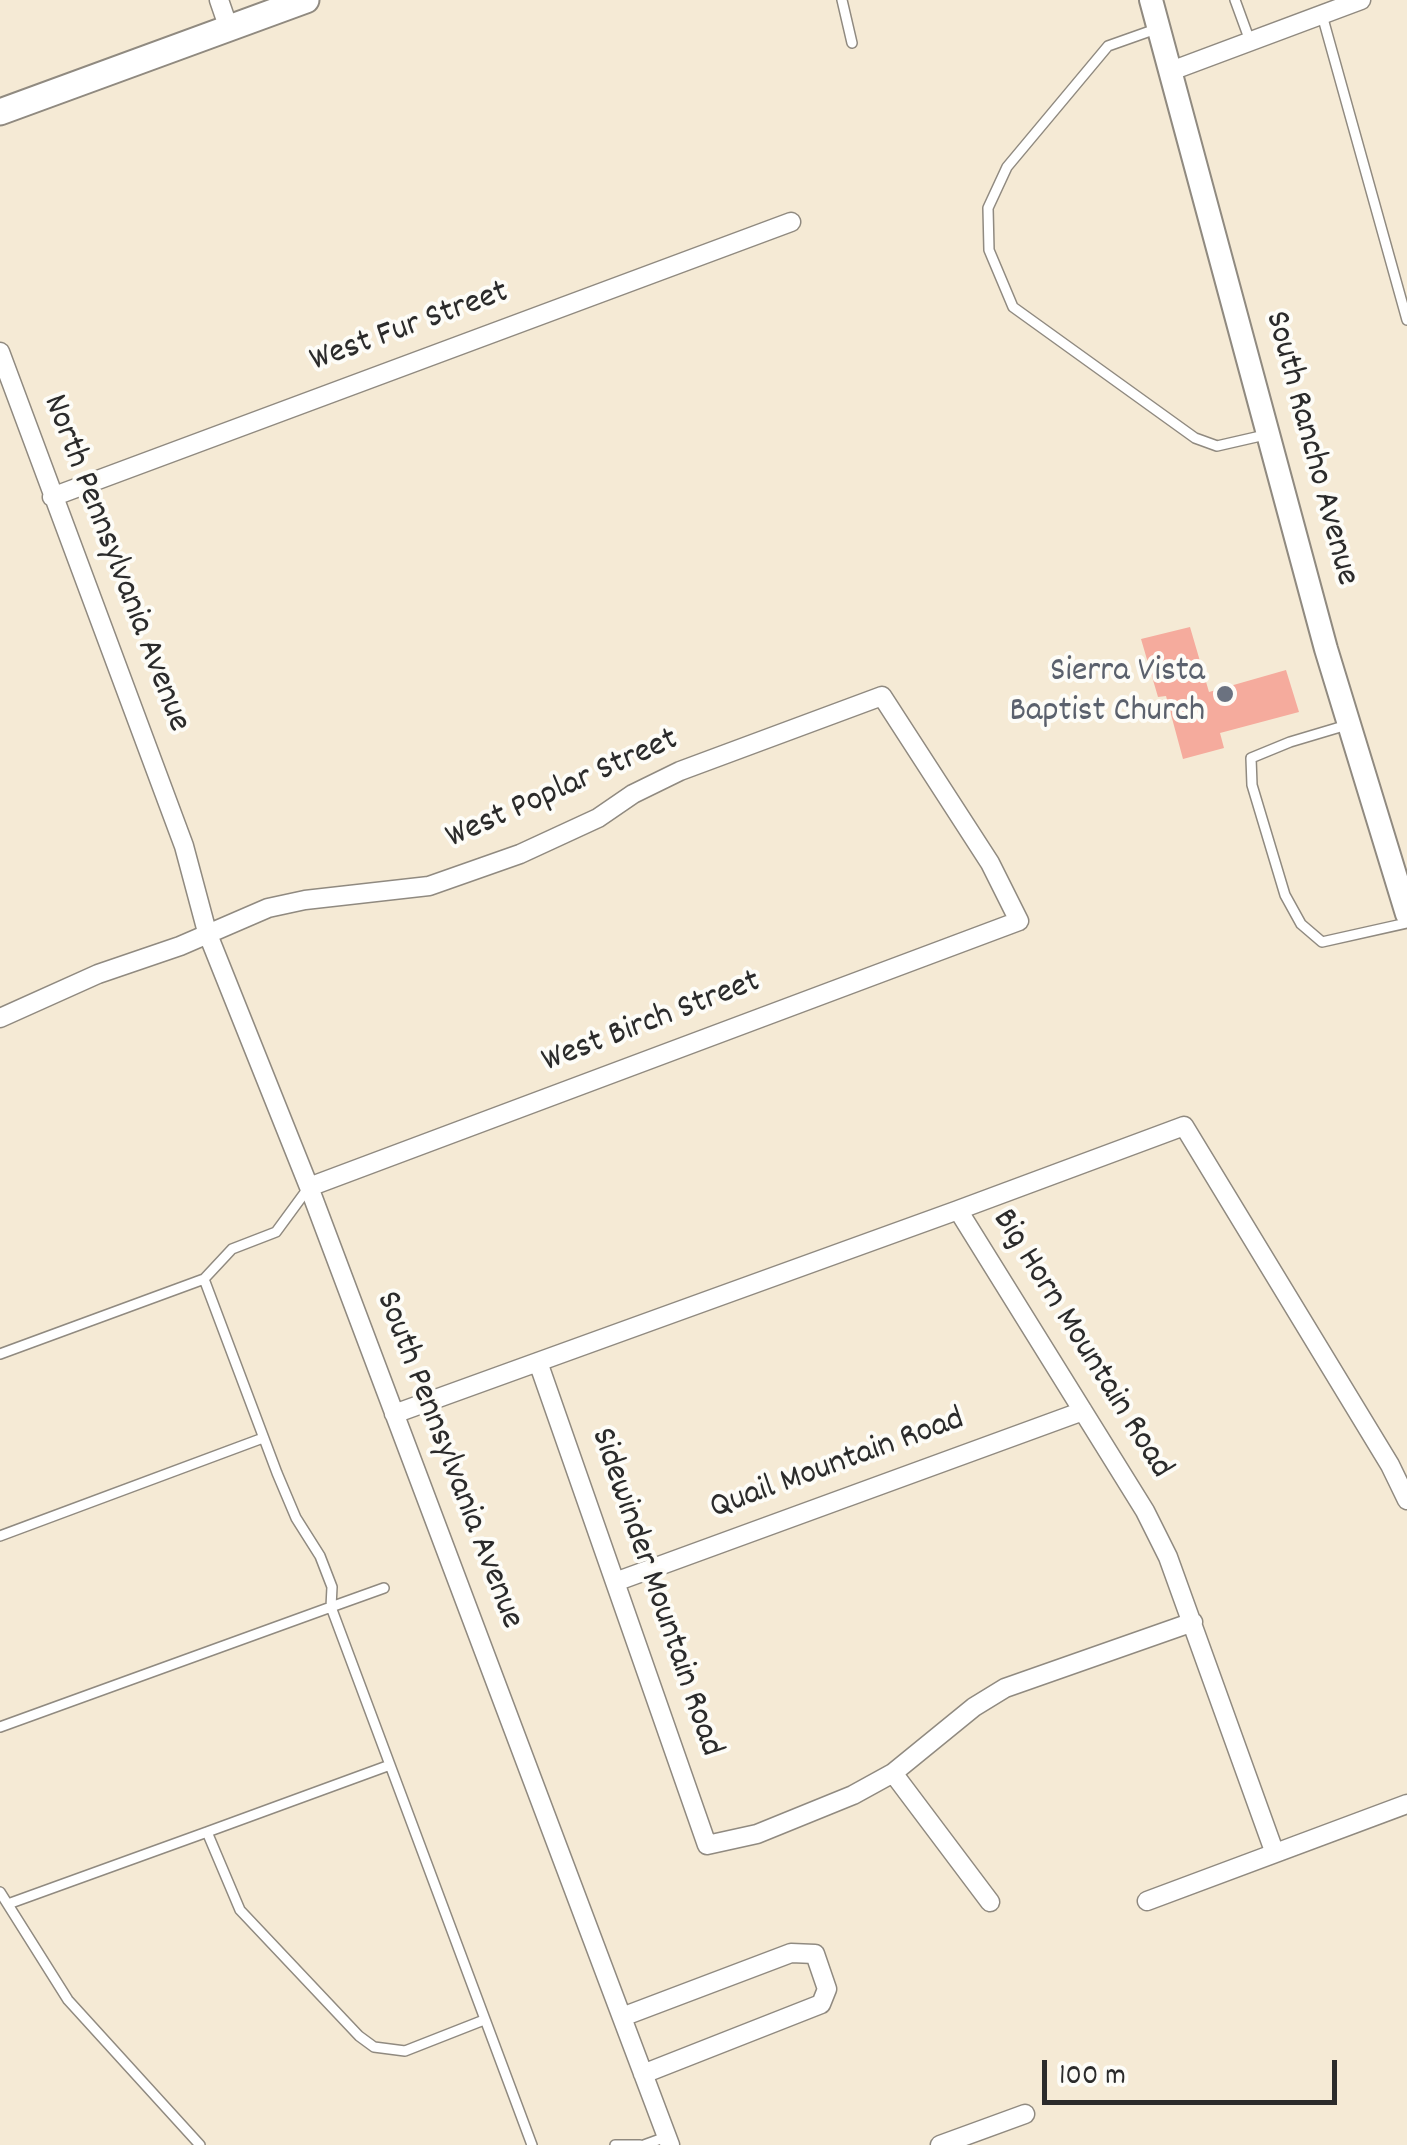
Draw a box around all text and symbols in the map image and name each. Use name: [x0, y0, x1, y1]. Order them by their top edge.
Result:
street label: West Fur Street: [305, 274, 515, 384]
street label: South Rancho Avenue: [1252, 307, 1366, 591]
street label: North Pennsylvania Avenue: [30, 390, 198, 738]
place label: Sierra Vista Baptist Church: [1009, 653, 1205, 735]
marker: Sierra Vista Baptist Church: [1214, 683, 1236, 705]
street label: West Poplar Street: [440, 721, 686, 861]
street label: West Birch Street: [537, 963, 767, 1085]
street label: Big Horn Mountain Road: [980, 1203, 1180, 1487]
street label: South Pennsylvania Avenue: [363, 1287, 531, 1635]
street label: Quail Mountain Road: [705, 1401, 971, 1531]
street label: Sidewinder Mountain Road: [578, 1423, 730, 1763]
scale bar: [1047, 2040, 1342, 2102]
text: 100 m: [1059, 2056, 1126, 2099]

